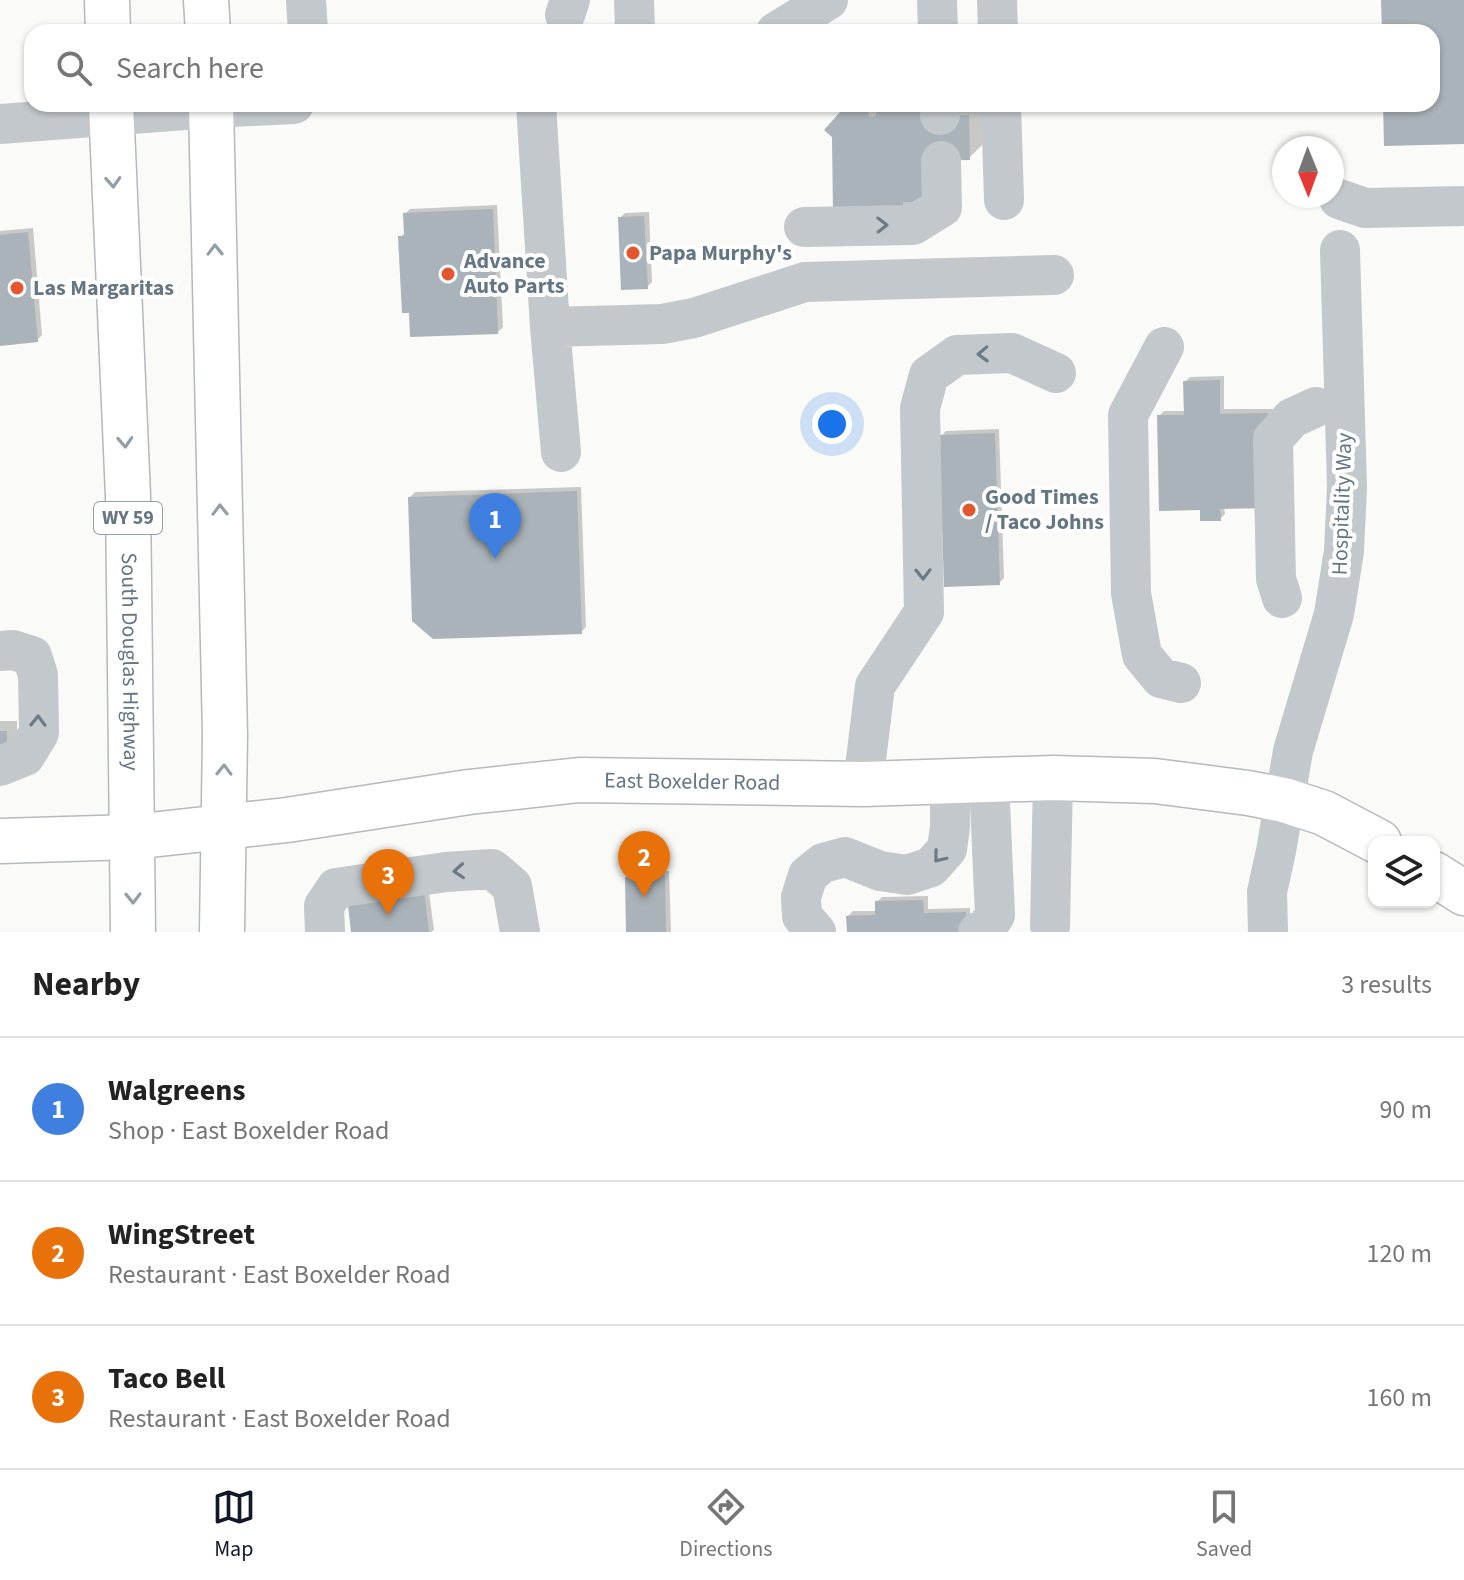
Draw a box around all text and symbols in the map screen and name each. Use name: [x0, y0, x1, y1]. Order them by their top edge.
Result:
search box: [24, 24, 1440, 112]
icon: search: [52, 46, 96, 90]
text: Search here: [116, 47, 264, 90]
north arrow: [1272, 136, 1344, 208]
one-way arrow: [105, 176, 122, 189]
one-way arrow: [876, 217, 889, 234]
place label: Papa Murphy's: [649, 237, 792, 269]
one-way arrow: [206, 243, 223, 256]
marker: Papa Murphy's: [624, 244, 642, 262]
place label: Advance Auto Parts: [463, 245, 565, 302]
marker: Advance Auto Parts: [439, 265, 457, 283]
place label: Las Margaritas: [33, 272, 174, 304]
marker: Las Margaritas: [8, 279, 26, 297]
one-way arrow: [976, 346, 989, 363]
your location: [812, 404, 852, 444]
street label: Hospitality Way: [1324, 431, 1361, 576]
one-way arrow: [117, 436, 134, 449]
place label: Good Times / Taco Johns: [985, 481, 1104, 538]
pin: 1: [469, 493, 521, 559]
marker: Good Times / Taco Johns: [960, 501, 978, 519]
road number: WY 59: [94, 502, 162, 534]
one-way arrow: [211, 503, 229, 516]
street label: South Douglas Highway: [113, 552, 147, 772]
one-way arrow: [915, 568, 932, 581]
one-way arrow: [30, 714, 47, 727]
one-way arrow: [215, 763, 233, 776]
street label: East Boxelder Road: [604, 764, 781, 799]
pin: 2: [618, 831, 670, 897]
map controls: [1368, 836, 1440, 908]
button: layers: [1368, 836, 1440, 908]
one-way arrow: [934, 847, 949, 862]
pin: 3: [362, 849, 414, 915]
one-way arrow: [452, 862, 465, 879]
one-way arrow: [124, 892, 142, 905]
text: Nearby: [32, 960, 140, 1009]
text: 3 results: [1341, 966, 1432, 1003]
text: Walgreens: [108, 1069, 246, 1112]
text: 1: [51, 1091, 65, 1128]
text: 90 m: [1379, 1091, 1432, 1128]
text: Shop · East Boxelder Road: [108, 1112, 390, 1149]
text: WingStreet: [108, 1213, 255, 1256]
text: 2: [51, 1235, 65, 1272]
text: 120 m: [1366, 1235, 1432, 1272]
text: Restaurant · East Boxelder Road: [108, 1256, 451, 1293]
text: Taco Bell: [108, 1357, 225, 1400]
text: 3: [51, 1379, 65, 1416]
text: 160 m: [1366, 1379, 1432, 1416]
text: Restaurant · East Boxelder Road: [108, 1400, 451, 1437]
tab: Map: [212, 1485, 256, 1565]
tab: Directions: [679, 1485, 772, 1565]
tab: Saved: [1196, 1485, 1252, 1565]

